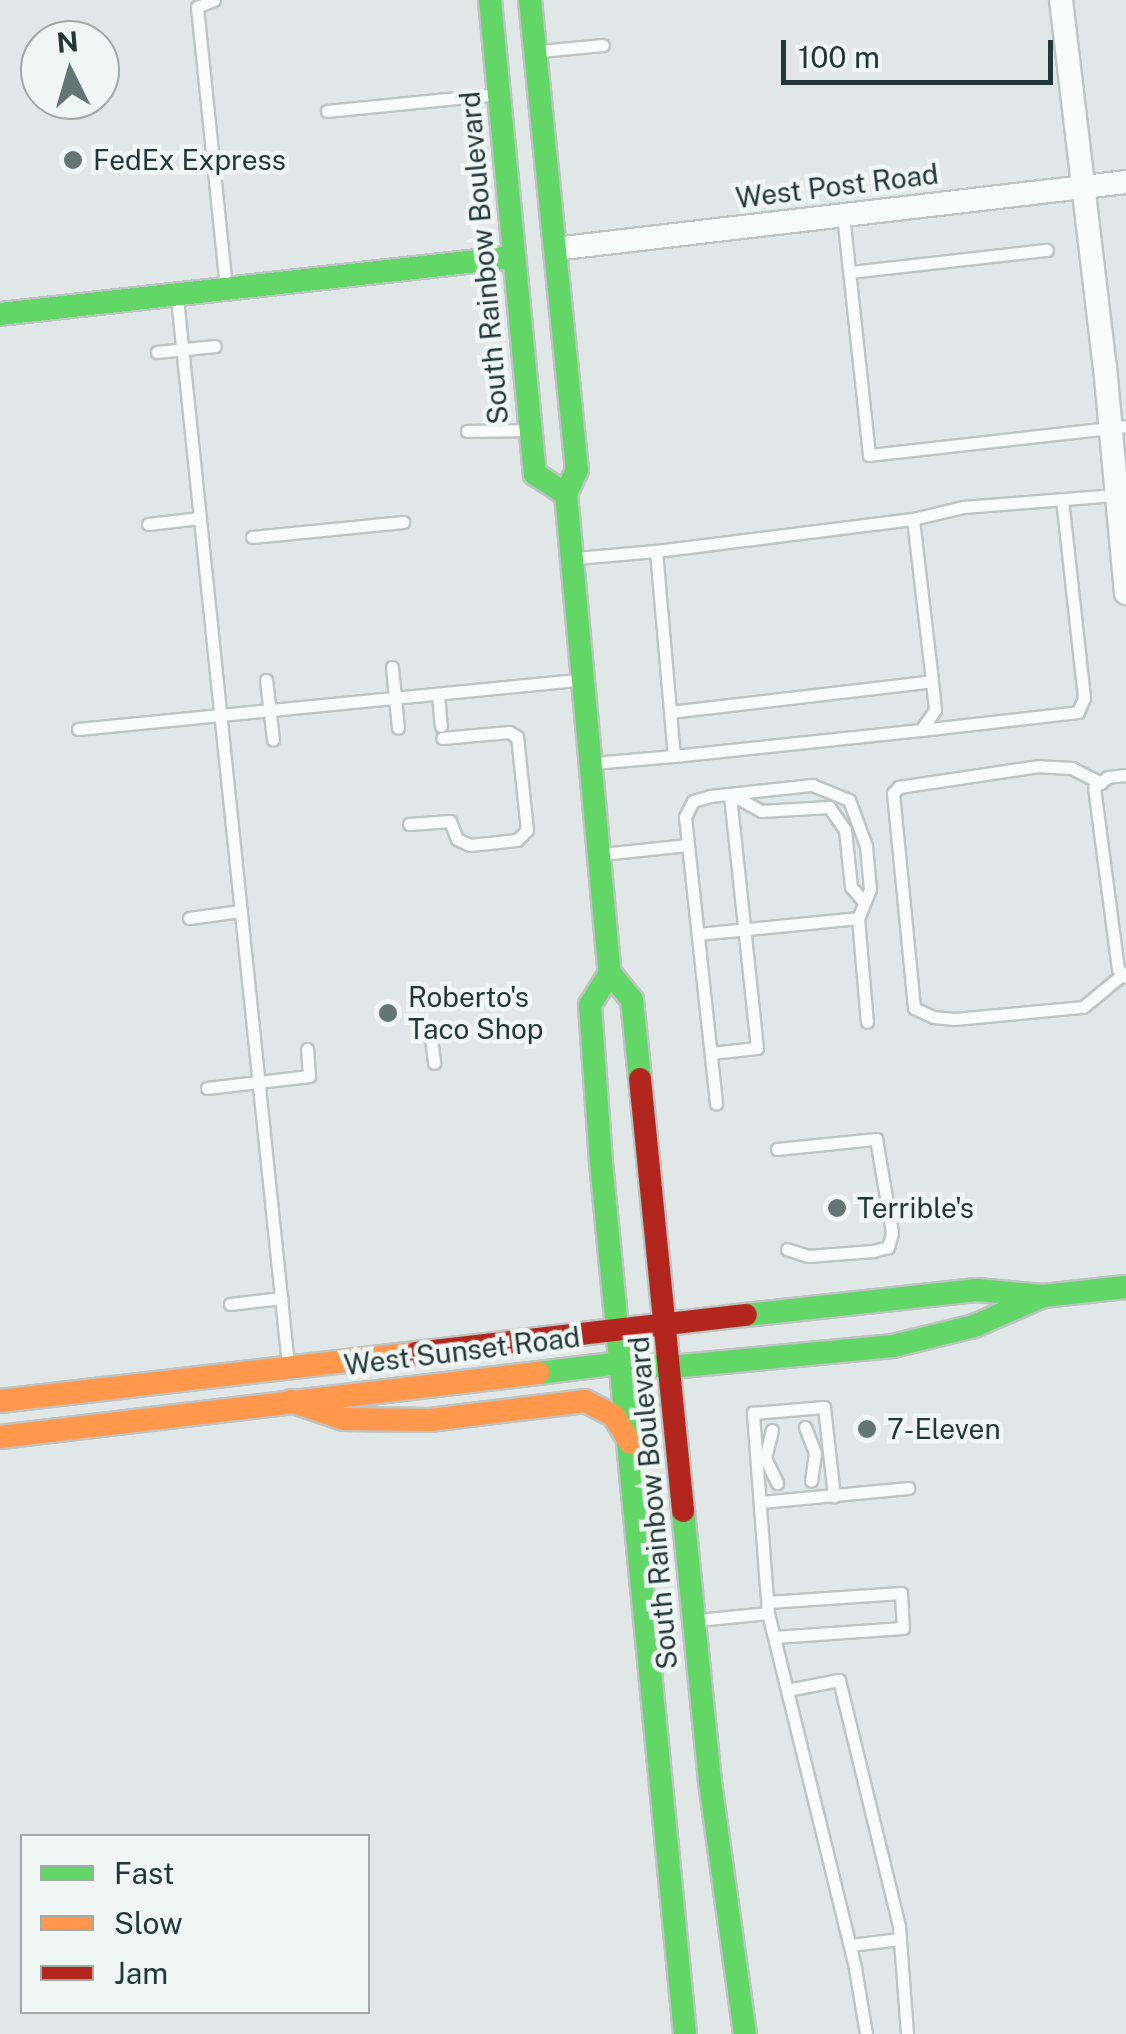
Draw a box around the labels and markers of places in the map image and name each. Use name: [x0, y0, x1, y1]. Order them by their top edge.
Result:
place label: FedEx Express: [93, 143, 286, 177]
marker: FedEx Express: [62, 149, 84, 171]
place label: Roberto's Taco Shop: [408, 980, 544, 1046]
marker: Roberto's Taco Shop: [377, 1002, 399, 1024]
place label: Terrible's: [857, 1191, 974, 1225]
marker: Terrible's: [826, 1197, 848, 1219]
place label: 7-Eleven: [887, 1412, 1001, 1446]
marker: 7-Eleven: [856, 1418, 878, 1440]

